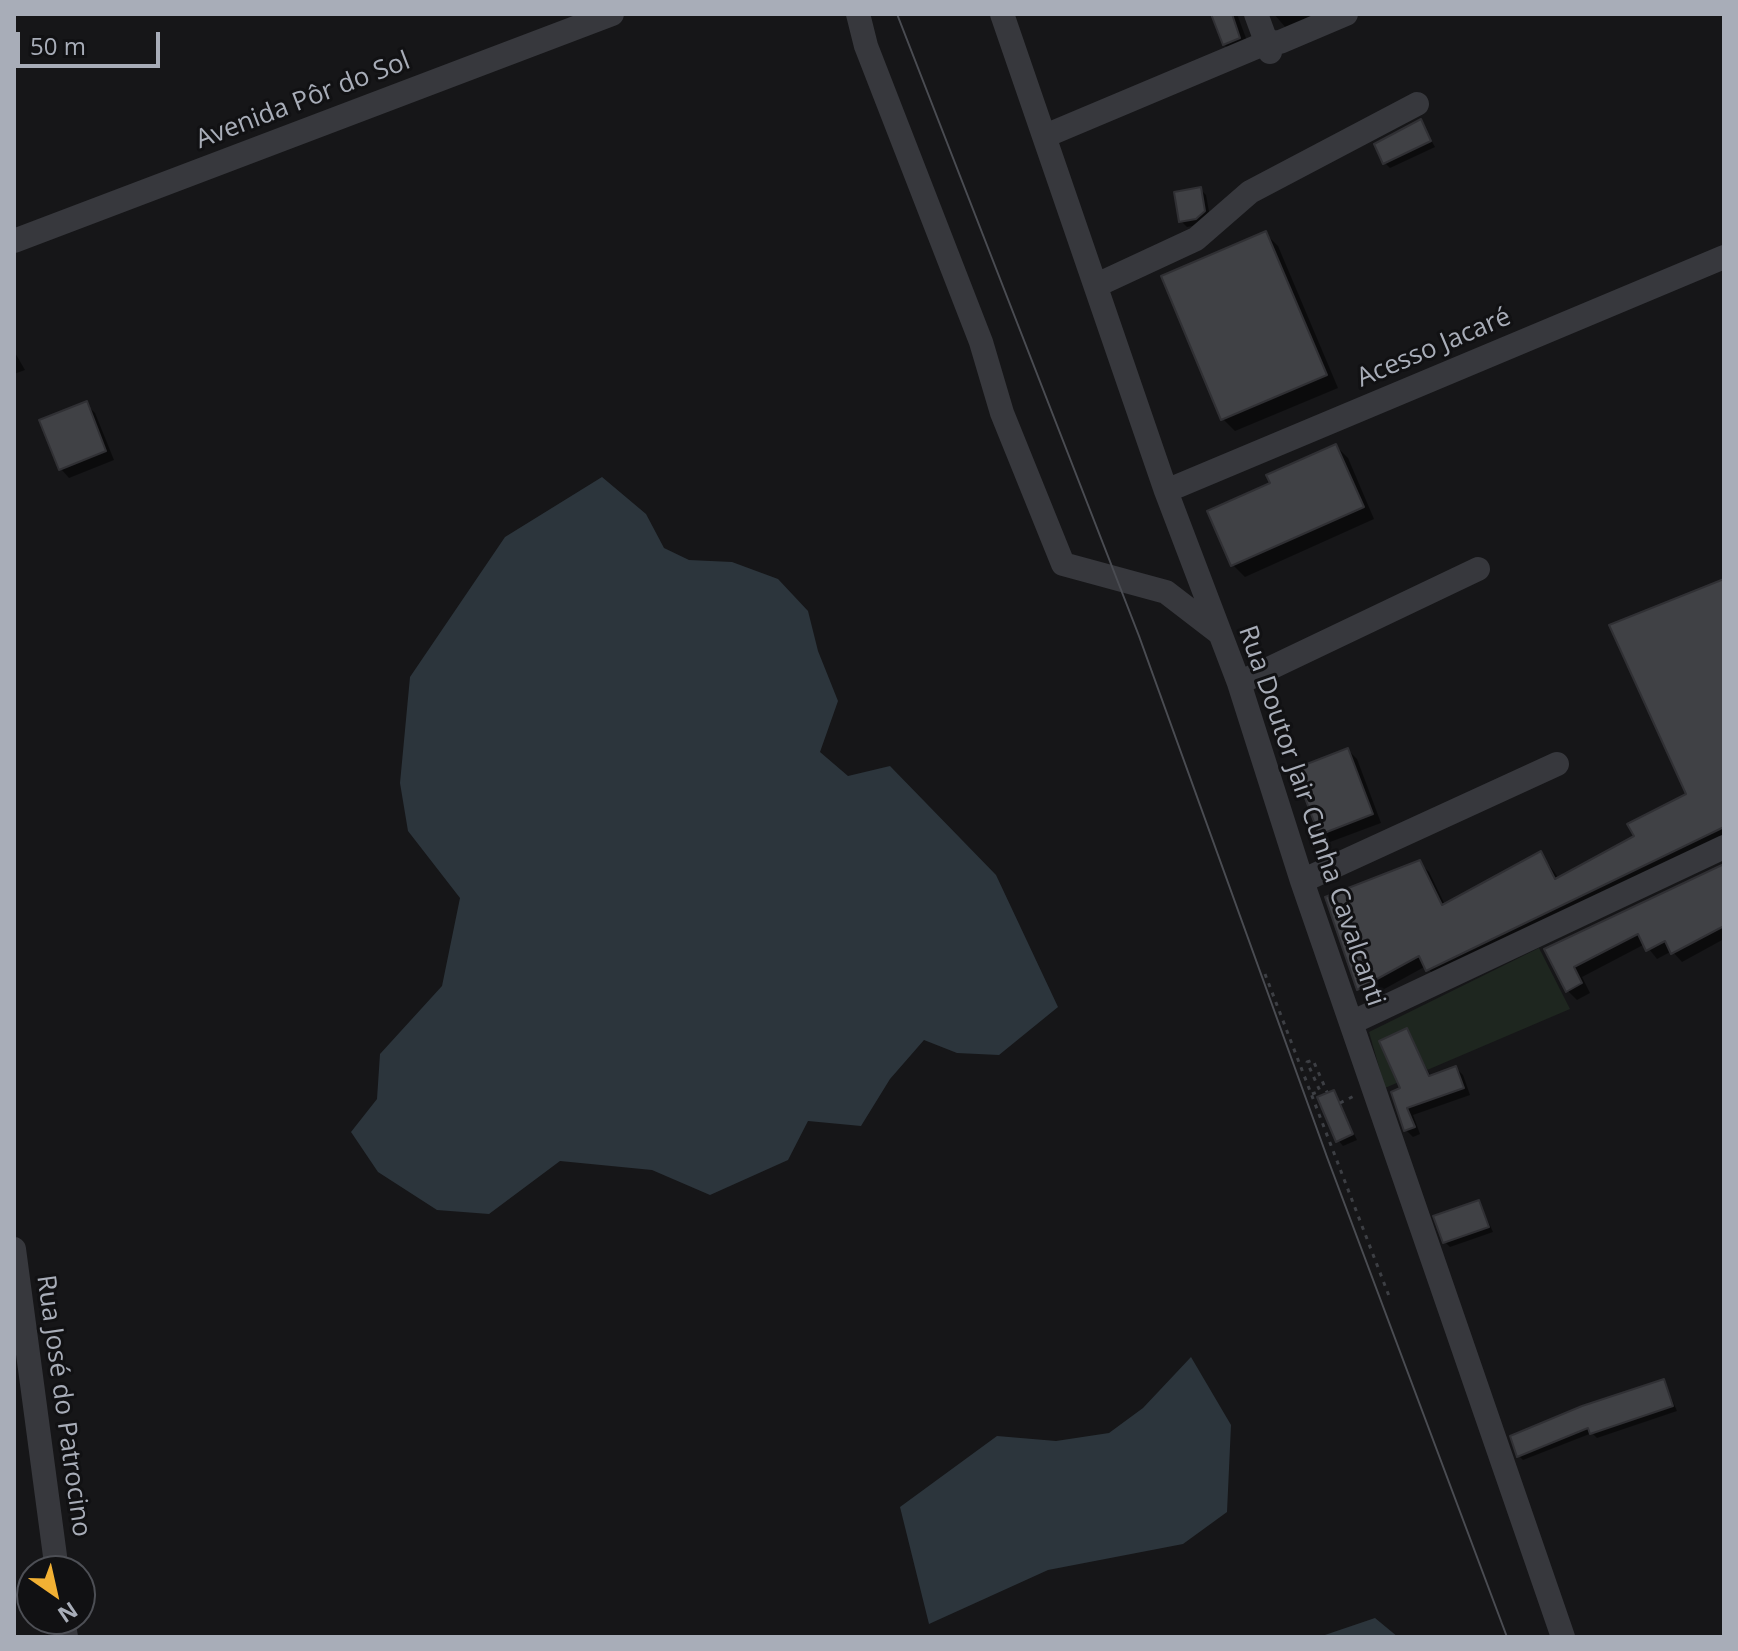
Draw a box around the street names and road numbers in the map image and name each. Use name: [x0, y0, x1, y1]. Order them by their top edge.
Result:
street label: Avenida Pôr do Sol: [191, 46, 415, 156]
street label: Acesso Jacaré: [1352, 302, 1516, 394]
street label: Rua Doutor Jair Cunha Cavalcanti: [1231, 622, 1391, 1010]
street label: Rua José do Patrocino: [29, 1273, 97, 1539]

